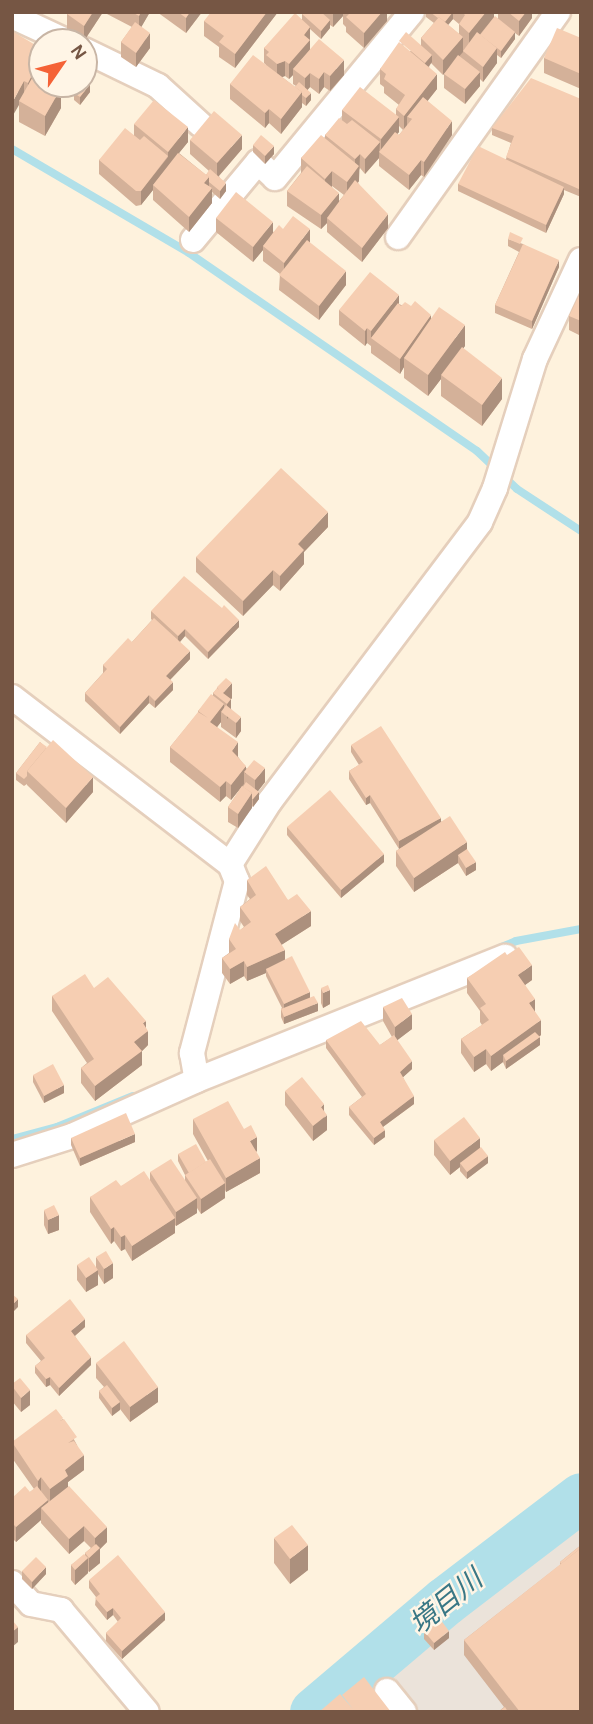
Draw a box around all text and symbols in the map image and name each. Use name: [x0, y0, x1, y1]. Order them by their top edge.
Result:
north arrow: [28, 28, 98, 98]
text: N: [66, 40, 91, 64]
water label: 境目川: [403, 1563, 489, 1641]

